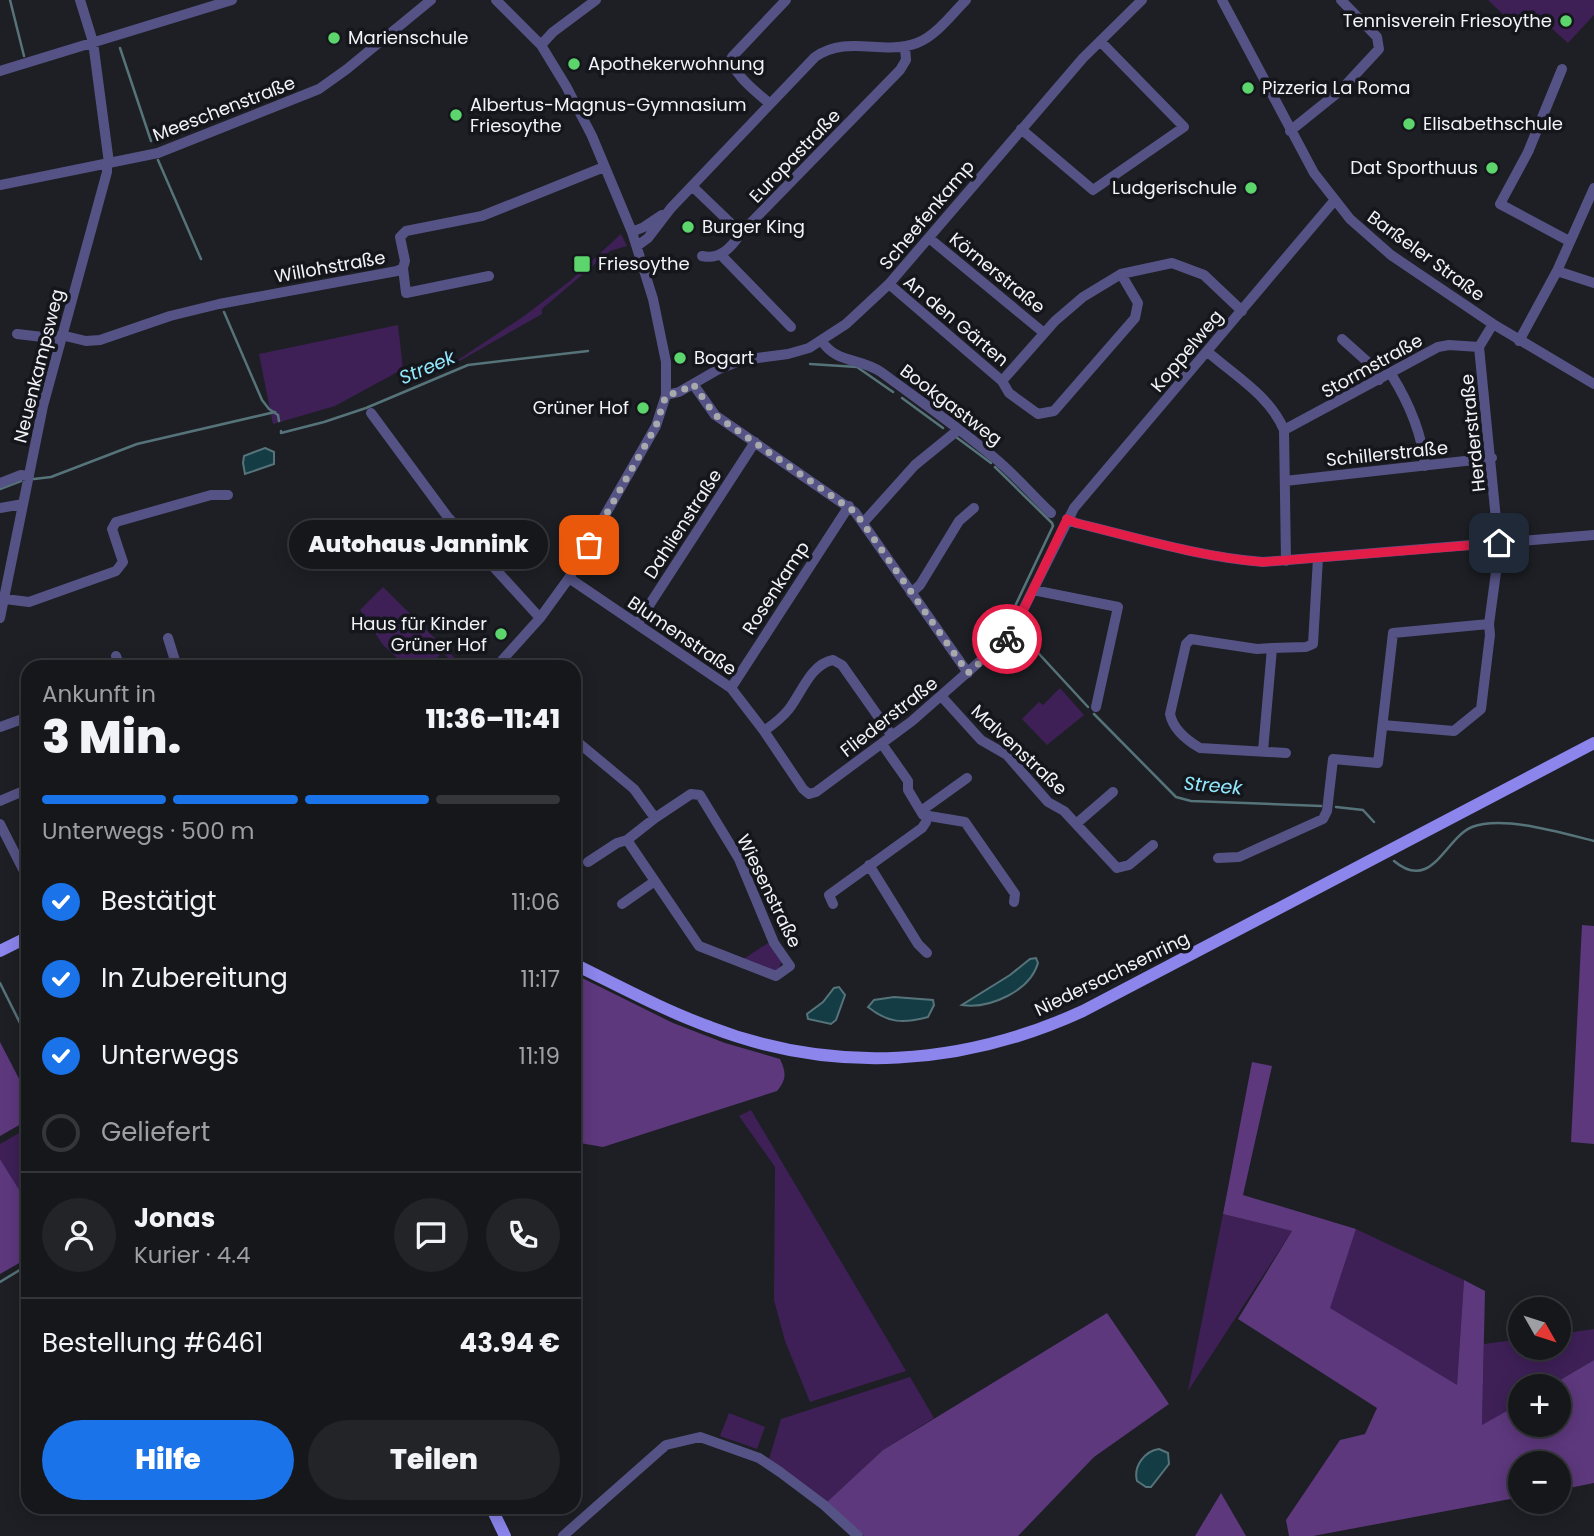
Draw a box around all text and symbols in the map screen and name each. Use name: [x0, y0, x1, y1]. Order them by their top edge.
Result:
place label: Tennisverein Friesoythe: [1343, 8, 1552, 33]
marker: Tennisverein Friesoythe: [1558, 13, 1574, 29]
place label: Marienschule: [348, 25, 468, 50]
marker: Marienschule: [326, 30, 342, 46]
place label: Apothekerwohnung: [588, 51, 765, 76]
marker: Apothekerwohnung: [566, 56, 582, 72]
street label: Meeschenstraße: [149, 70, 299, 147]
place label: Pizzeria La Roma: [1262, 75, 1410, 100]
marker: Pizzeria La Roma: [1240, 80, 1256, 96]
place label: Albertus-Magnus-Gymnasium Friesoythe: [470, 92, 746, 138]
street label: Europastraße: [743, 103, 846, 208]
marker: Albertus-Magnus-Gymnasium Friesoythe: [448, 107, 464, 123]
place label: Elisabethschule: [1423, 111, 1563, 136]
marker: Elisabethschule: [1401, 116, 1417, 132]
street label: Scheefenkamp: [873, 155, 980, 275]
place label: Dat Sporthuus: [1350, 155, 1478, 180]
marker: Dat Sporthuus: [1484, 160, 1500, 176]
place label: Ludgerischule: [1112, 175, 1237, 200]
marker: Ludgerischule: [1243, 180, 1259, 196]
street label: Barßeler Straße: [1362, 204, 1490, 307]
place label: Burger King: [702, 214, 805, 239]
marker: Burger King: [680, 219, 696, 235]
street label: Körnerstraße: [944, 226, 1051, 319]
street label: Willohstraße: [273, 244, 387, 289]
place label: Friesoythe: [598, 251, 690, 276]
marker: Friesoythe: [572, 254, 592, 274]
street label: An den Gärten: [898, 269, 1014, 372]
street label: Neuenkampsweg: [7, 286, 70, 445]
street label: Koppelweg: [1145, 304, 1228, 397]
street label: Stormstraße: [1317, 327, 1427, 404]
water label: Streek: [395, 343, 460, 391]
place label: Bogart: [694, 345, 754, 370]
marker: Bogart: [672, 350, 688, 366]
street label: Bookgastweg: [895, 358, 1007, 451]
street label: Herderstraße: [1454, 373, 1491, 493]
place label: Grüner Hof: [533, 395, 629, 420]
marker: Grüner Hof: [635, 400, 651, 416]
street label: Schillerstraße: [1325, 435, 1449, 472]
street label: Dahlienstraße: [638, 464, 727, 583]
pin: [1469, 513, 1529, 573]
pin: [559, 515, 619, 575]
callout: Autohaus Jannink: [288, 520, 547, 570]
icon: home: [1480, 524, 1518, 562]
icon: bag: [570, 526, 608, 564]
text: Autohaus Jannink: [308, 528, 529, 560]
street label: Rosenkamp: [736, 536, 815, 639]
street label: Blumenstraße: [623, 590, 742, 681]
courier: [972, 604, 1042, 674]
place label: Haus für Kinder Grüner Hof: [351, 611, 487, 657]
icon: bike: [988, 620, 1026, 658]
marker: Haus für Kinder Grüner Hof: [493, 626, 509, 642]
street label: Fliederstraße: [835, 671, 943, 763]
text: Ankunft in: [42, 678, 156, 710]
street label: Malvenstraße: [966, 699, 1073, 801]
text: 11:36–11:41: [426, 701, 560, 737]
text: 3 Min.: [42, 705, 181, 769]
water label: Streek: [1183, 770, 1244, 802]
text: Unterwegs · 500 m: [42, 815, 254, 847]
street label: Wiesenstraße: [731, 830, 808, 952]
icon: check: [42, 883, 80, 921]
text: Bestätigt: [101, 883, 217, 919]
text: 11:06: [511, 886, 560, 918]
street label: Niedersachsenring: [1030, 925, 1193, 1022]
icon: check: [42, 960, 80, 998]
text: In Zubereitung: [101, 960, 288, 996]
text: 11:17: [520, 963, 560, 995]
icon: check: [42, 1037, 80, 1075]
text: Unterwegs: [101, 1037, 239, 1073]
text: 11:19: [519, 1040, 560, 1072]
text: Geliefert: [101, 1114, 210, 1150]
button: person: [42, 1198, 116, 1272]
button: chat: [394, 1198, 468, 1272]
button: phone: [486, 1198, 560, 1272]
text: Jonas: [134, 1200, 215, 1236]
text: Kurier · 4.4: [134, 1239, 251, 1271]
north arrow: [1508, 1297, 1572, 1360]
map controls: [1508, 1297, 1571, 1514]
text: Bestellung #6461: [42, 1325, 263, 1361]
text: 43.94 €: [460, 1325, 560, 1361]
button: +: [1508, 1374, 1571, 1437]
button: Hilfe: [42, 1420, 294, 1500]
button: Teilen: [308, 1420, 560, 1500]
button: −: [1508, 1451, 1571, 1514]

